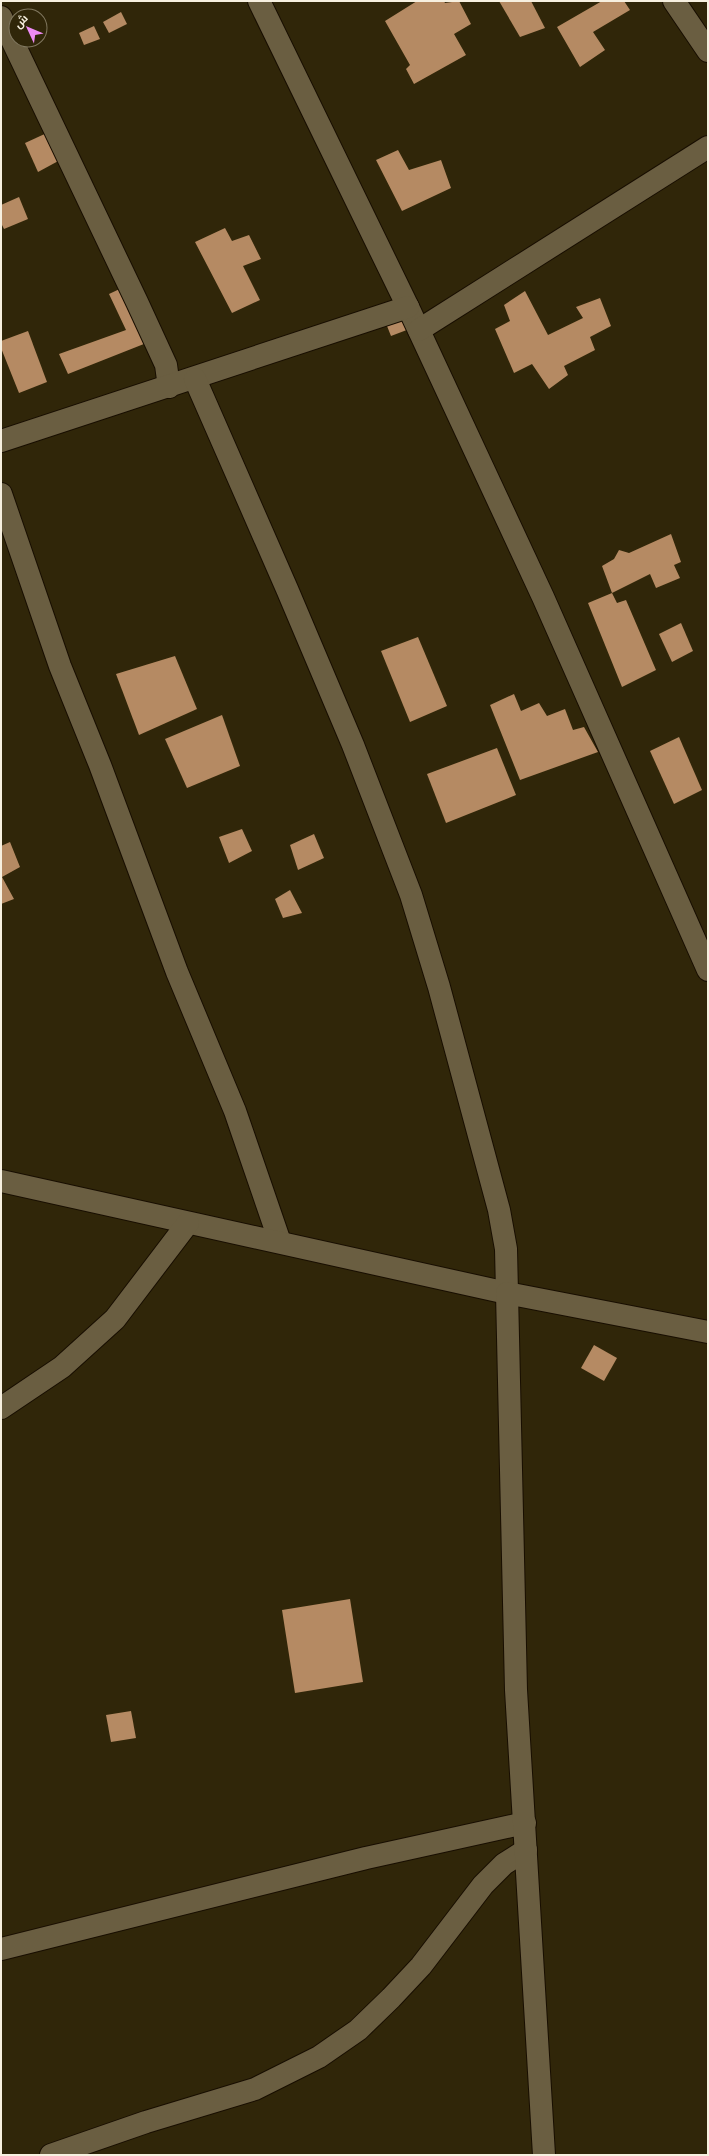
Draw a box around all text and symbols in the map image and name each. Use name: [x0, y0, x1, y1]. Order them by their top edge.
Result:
north arrow: [8, 8, 48, 48]
text: ش: [12, 12, 31, 31]

